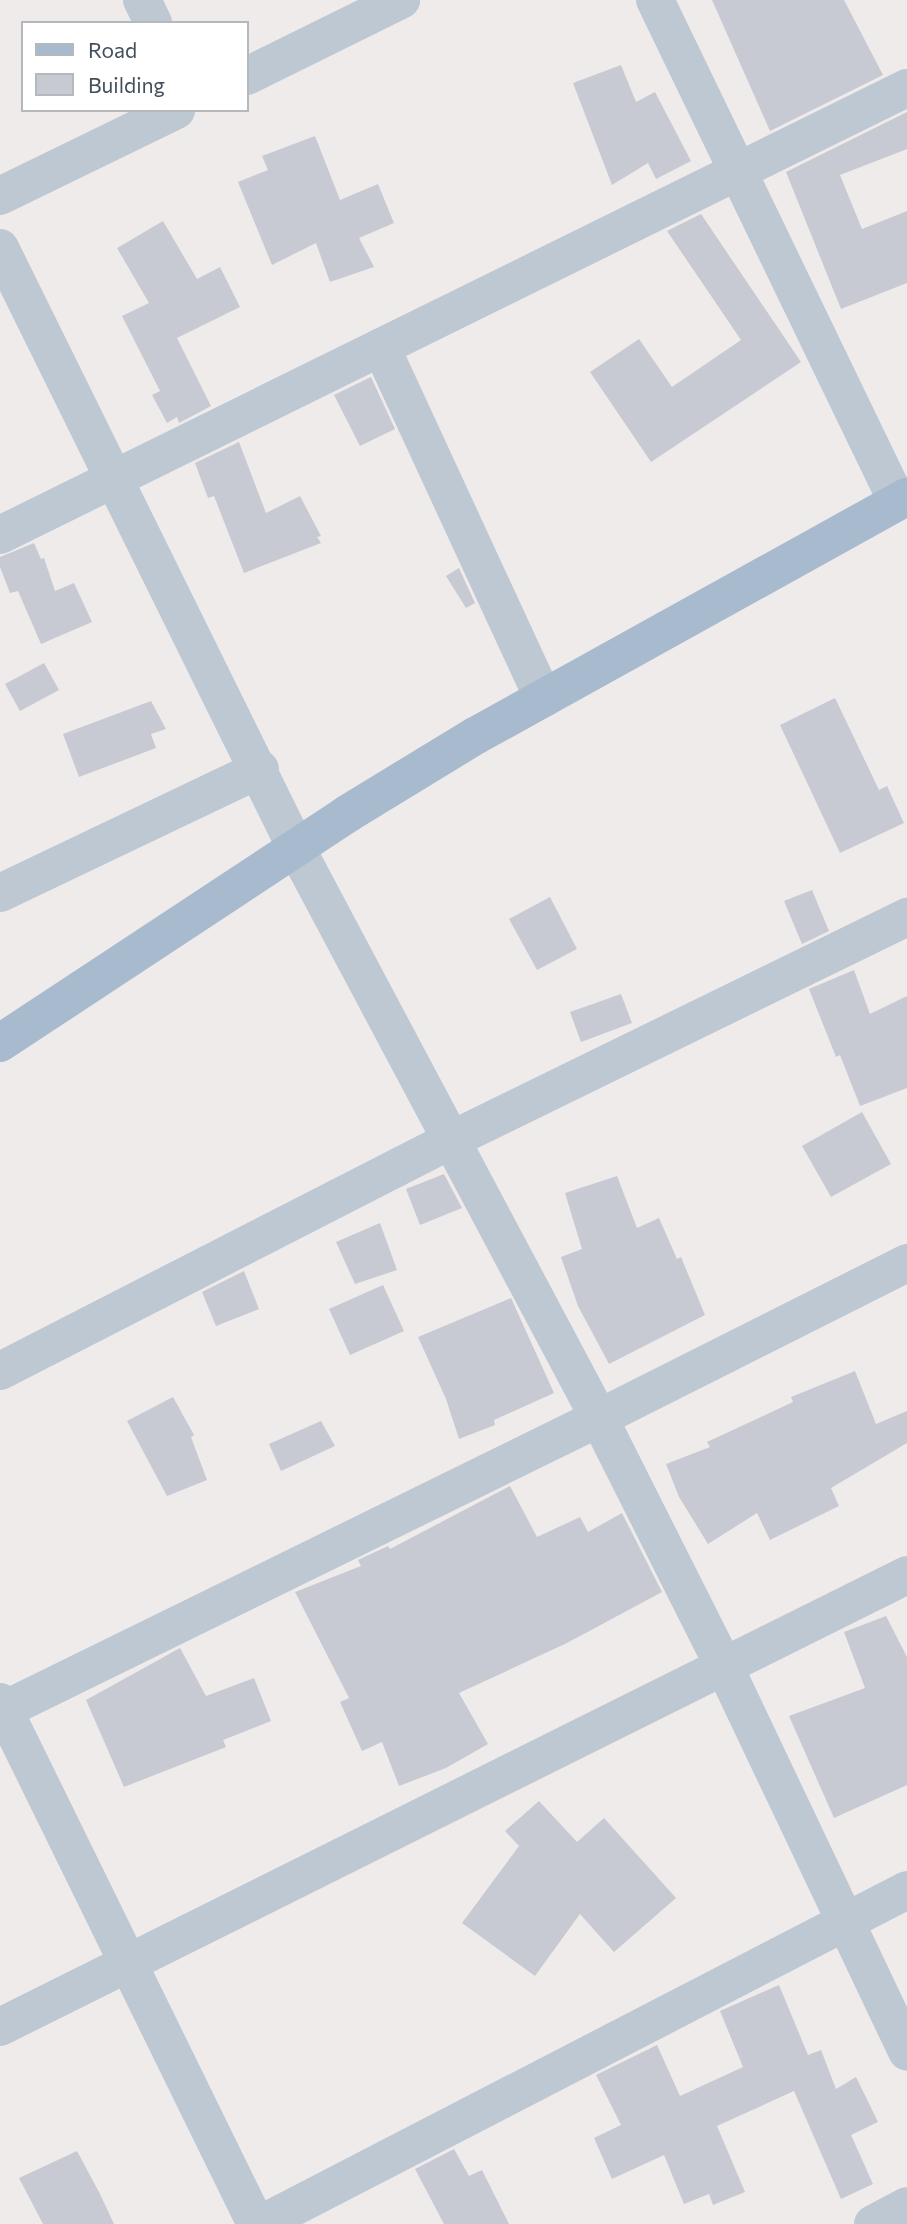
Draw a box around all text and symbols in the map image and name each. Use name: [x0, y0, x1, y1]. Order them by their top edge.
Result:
legend: [21, 21, 248, 112]
text: Road: [88, 37, 137, 62]
text: Building: [88, 72, 165, 97]

